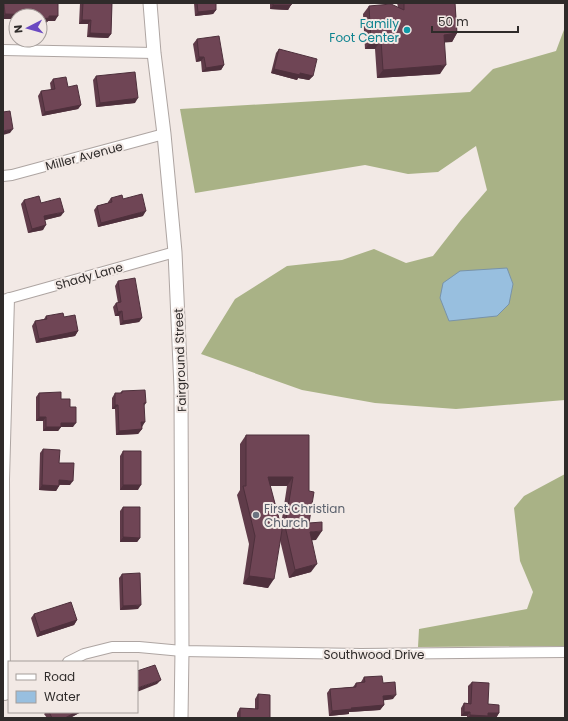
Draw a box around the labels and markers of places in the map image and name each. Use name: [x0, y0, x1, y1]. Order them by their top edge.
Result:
place label: Family Foot Center: [329, 15, 400, 46]
marker: Family Foot Center: [402, 25, 412, 35]
place label: First Christian Church: [264, 500, 345, 531]
marker: First Christian Church: [251, 510, 261, 520]

